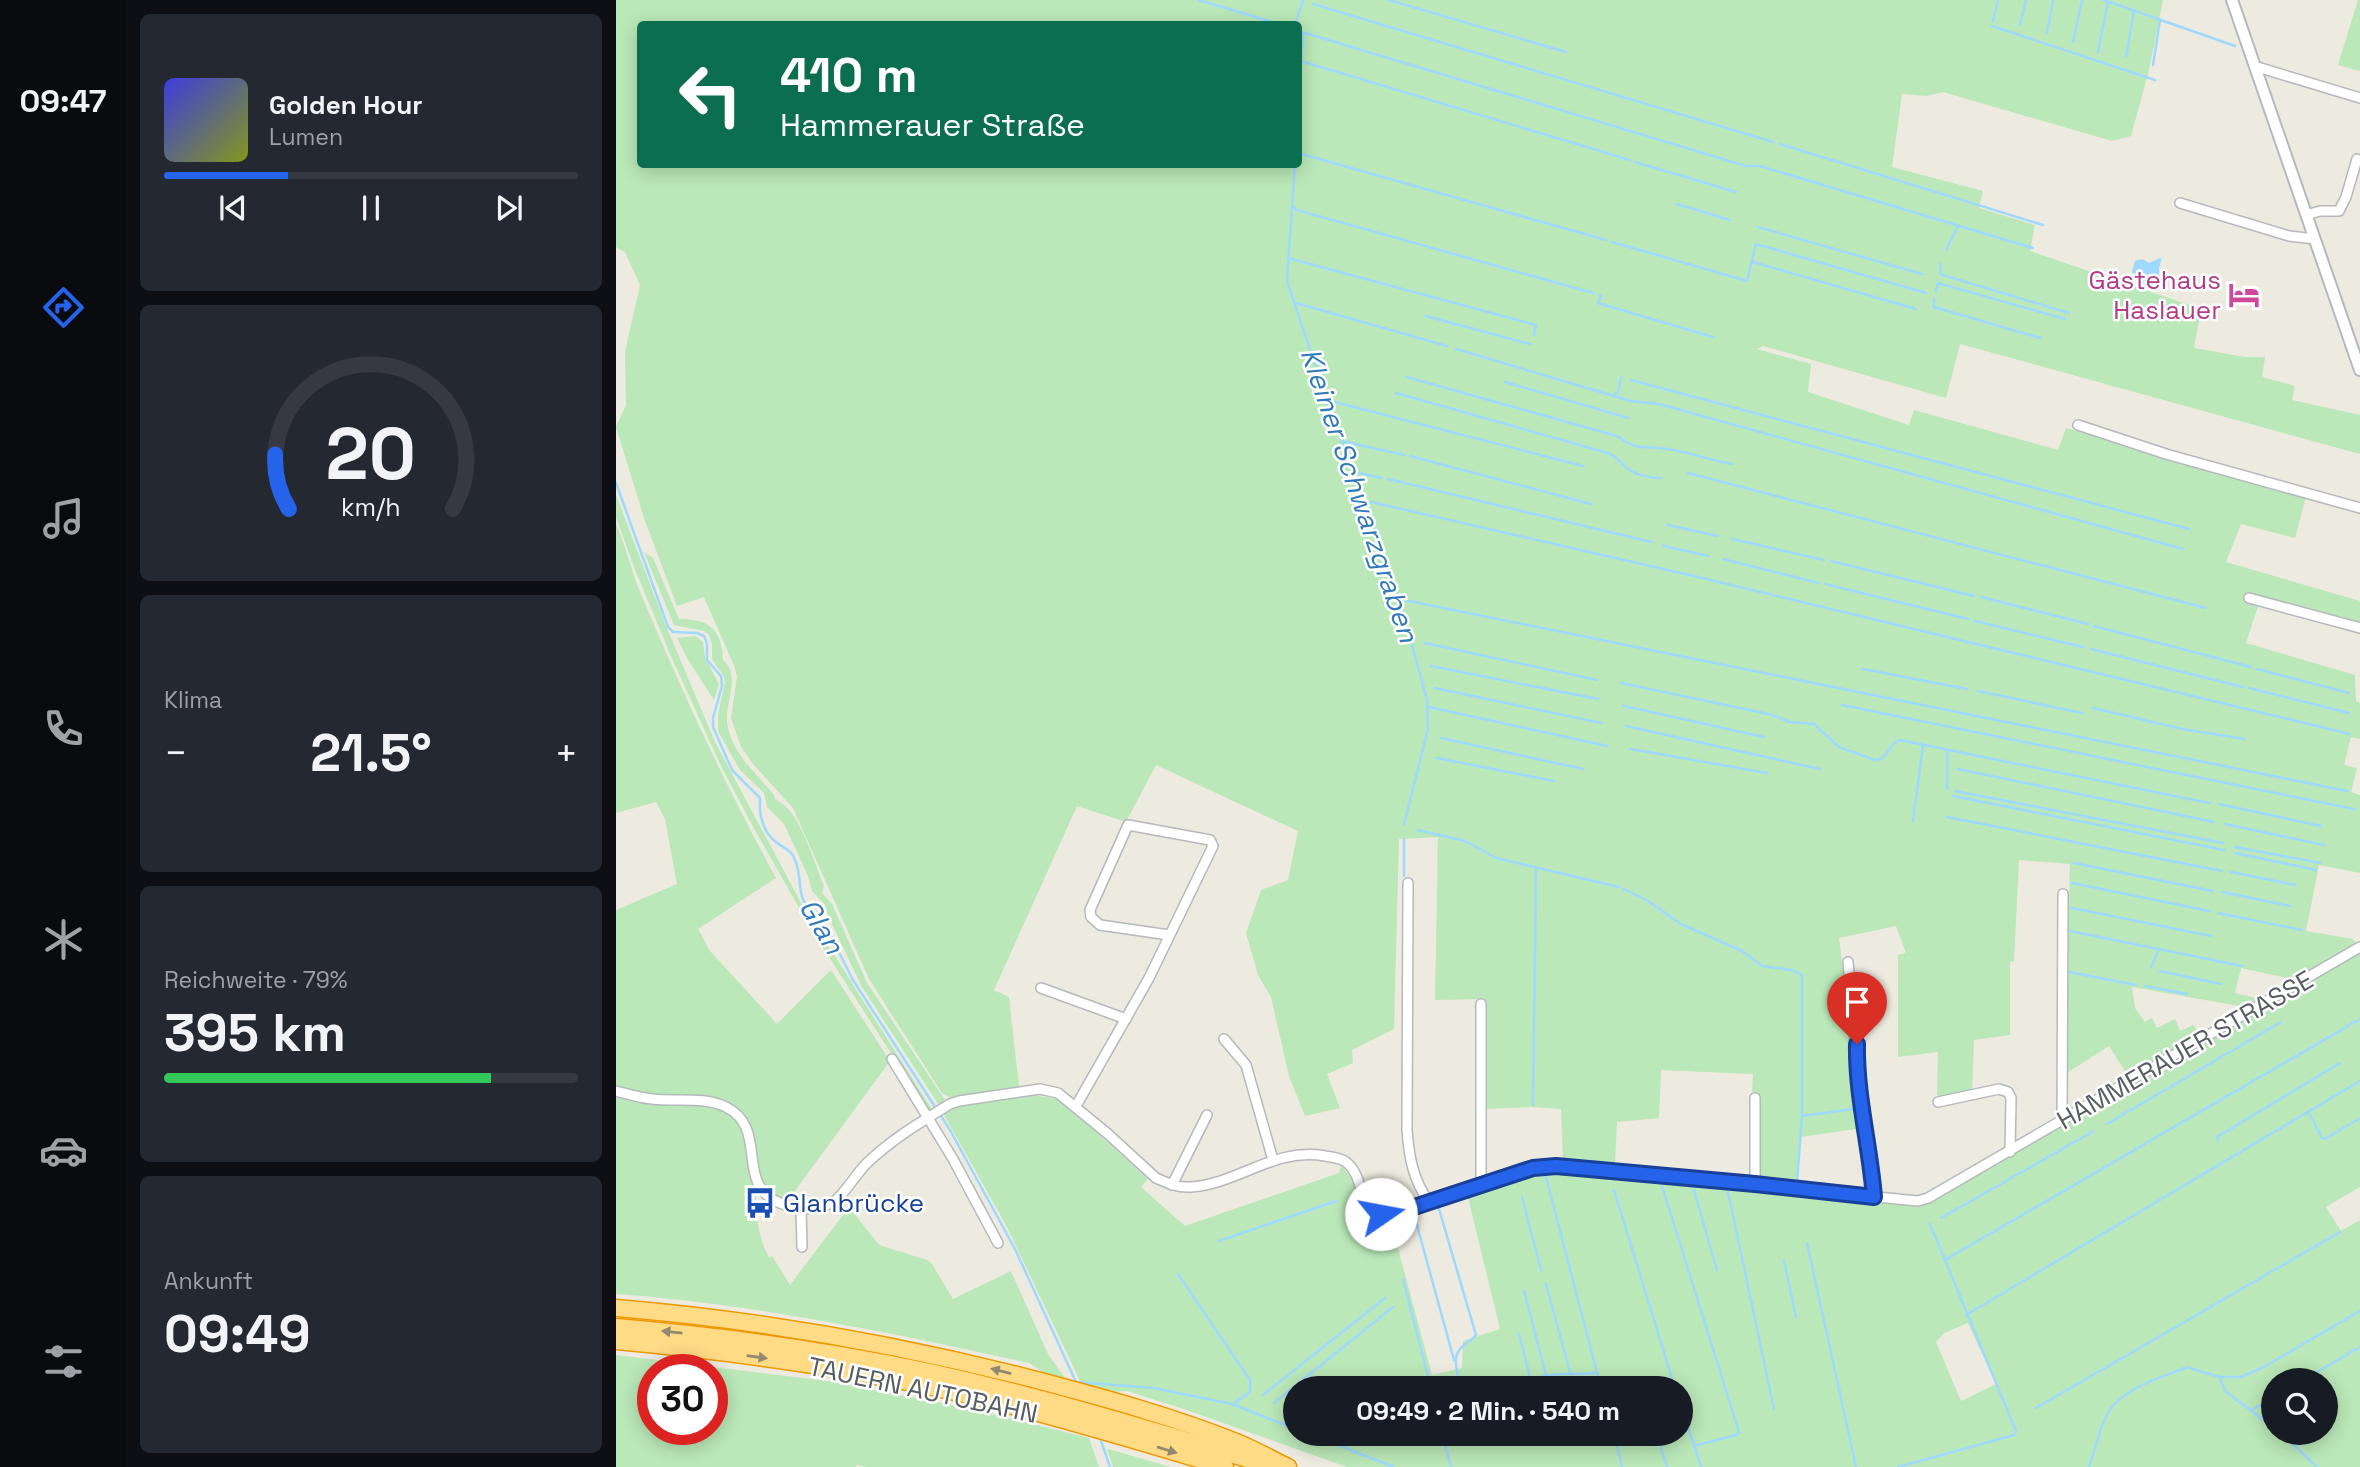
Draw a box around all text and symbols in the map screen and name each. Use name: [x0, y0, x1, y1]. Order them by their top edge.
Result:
text: 410 m: [780, 44, 918, 106]
icon: left: [665, 49, 756, 140]
text: 09:47: [20, 81, 106, 121]
text: Golden Hour: [269, 88, 423, 122]
text: Hammerauer Straße: [780, 105, 1085, 145]
text: Lumen: [269, 122, 343, 152]
icon: previous: [214, 189, 252, 227]
icon: pause: [352, 189, 390, 227]
icon: next: [490, 189, 528, 227]
place label: Gästehaus Haslauer: [2089, 263, 2221, 327]
hotel icon: Gästehaus Haslauer: [2227, 278, 2261, 312]
icon: directions: [39, 283, 88, 332]
water label: Kleiner Schwarzgraben: [1293, 343, 1428, 648]
text: 20: [326, 407, 416, 500]
text: km/h: [341, 491, 401, 523]
icon: music: [39, 494, 88, 543]
text: Klima: [164, 685, 222, 715]
icon: phone: [39, 704, 88, 753]
text: 21.5°: [310, 720, 432, 786]
text: −: [164, 729, 188, 777]
text: +: [554, 729, 578, 777]
water label: Glan: [791, 892, 853, 961]
icon: climate: [39, 915, 88, 964]
street label: HAMMERAUER STRASSE: [2051, 963, 2319, 1137]
text: Reichweite · 79%: [164, 965, 348, 995]
pin: [1827, 972, 1887, 1044]
icon: arrive: [1838, 983, 1876, 1021]
text: 395 km: [164, 1000, 346, 1066]
icon: car: [39, 1126, 88, 1175]
position arrow: [1344, 1177, 1418, 1251]
bus stop icon: Glanbrücke: [743, 1186, 777, 1220]
place label: Glanbrücke: [783, 1186, 924, 1220]
text: Ankunft: [164, 1266, 253, 1296]
text: 09:49: [164, 1301, 311, 1367]
one-way arrow: [661, 1326, 683, 1337]
icon: filters: [39, 1337, 88, 1386]
street label: TAUERN AUTOBAHN: [805, 1349, 1041, 1431]
one-way arrow: [746, 1352, 768, 1363]
speed limit sign: 30: [637, 1354, 728, 1445]
one-way arrow: [990, 1365, 1012, 1376]
map controls: [2261, 1368, 2338, 1445]
button: search: [2261, 1368, 2338, 1445]
text: 09:49 · 2 Min. · 540 m: [1356, 1394, 1620, 1428]
one-way arrow: [1157, 1445, 1178, 1455]

